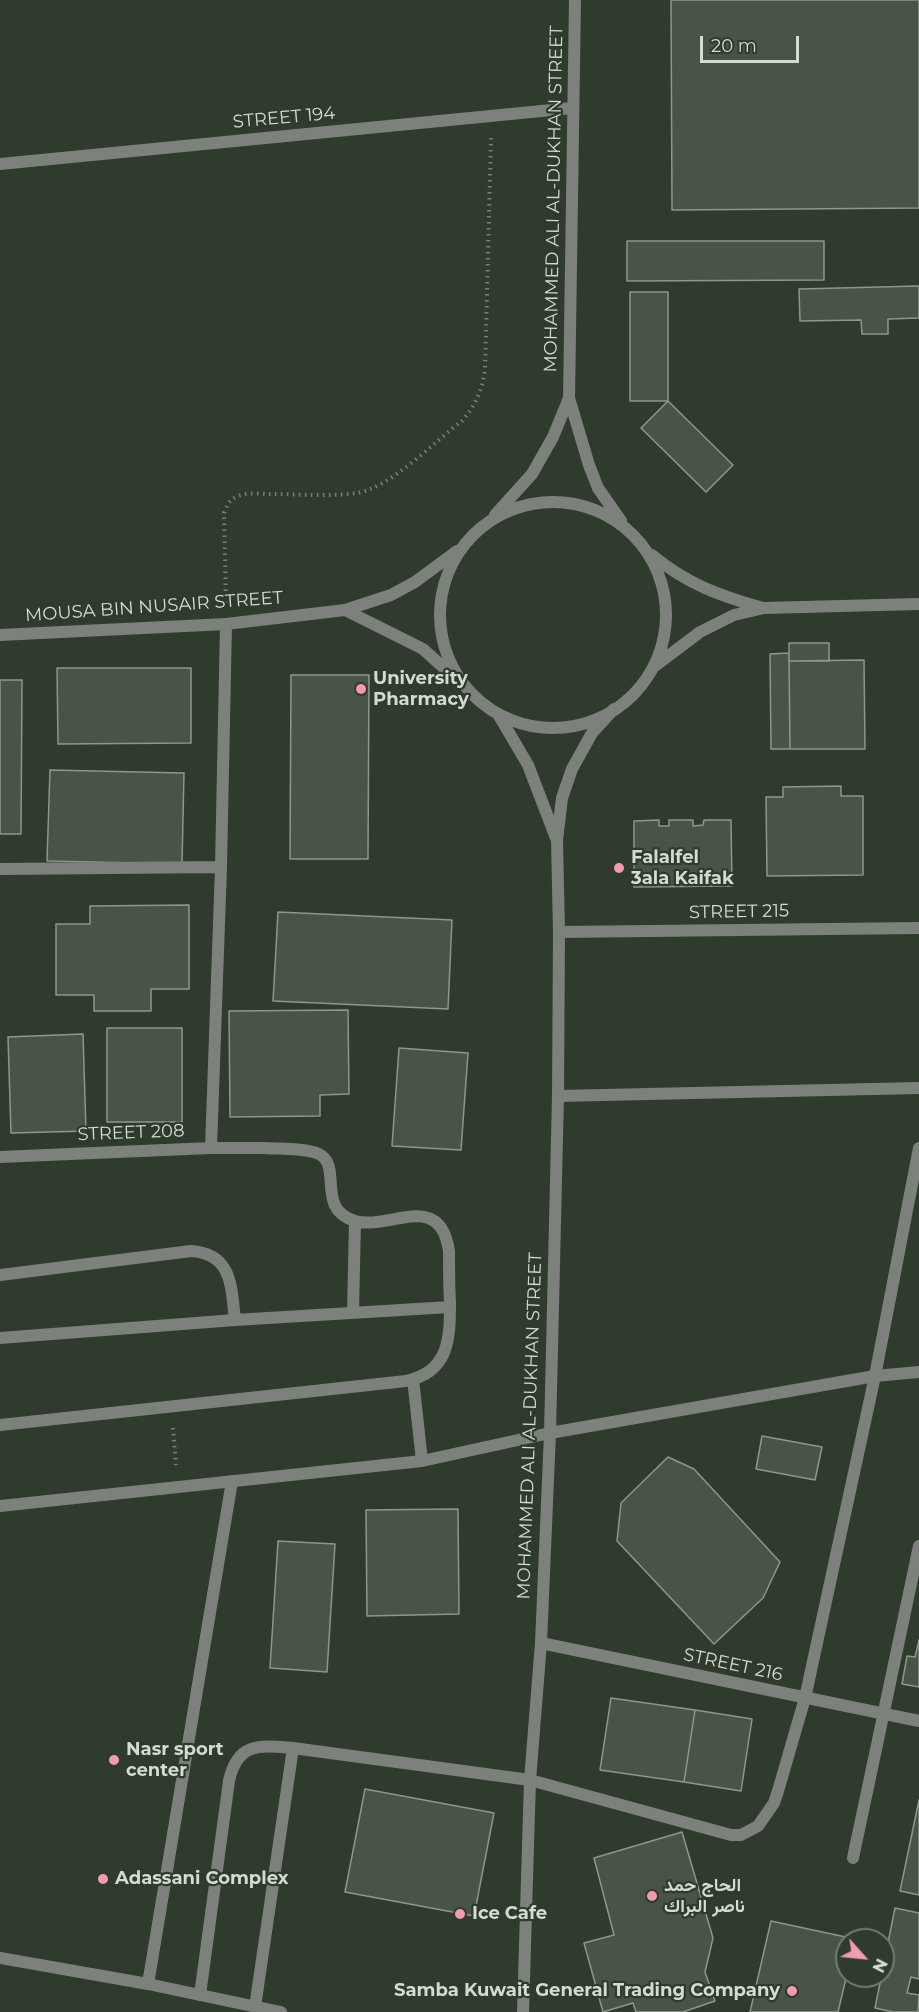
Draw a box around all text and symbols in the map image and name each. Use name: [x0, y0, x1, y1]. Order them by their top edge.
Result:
scale bar: [703, 24, 802, 62]
street label: MOHAMMED ALI AL-DUKHAN STREET: [540, 25, 568, 373]
text: 20 m: [711, 35, 757, 57]
street label: STREET 194: [232, 103, 336, 133]
street label: MOUSA BIN NUSAIR STREET: [24, 587, 284, 627]
place label: University Pharmacy: [373, 668, 469, 710]
marker: University Pharmacy: [354, 682, 368, 696]
place label: Falalfel 3ala Kaifak: [631, 847, 734, 890]
marker: Falalfel 3ala Kaifak: [612, 861, 626, 875]
street label: STREET 215: [689, 900, 789, 924]
street label: STREET 208: [77, 1120, 185, 1146]
street label: MOHAMMED ALI AL-DUKHAN STREET: [513, 1252, 547, 1600]
street label: STREET 216: [681, 1644, 785, 1686]
place label: Nasr sport center: [126, 1739, 224, 1782]
marker: Nasr sport center: [107, 1753, 121, 1767]
place label: Adassani Complex: [115, 1868, 288, 1890]
marker: Adassani Complex: [96, 1872, 110, 1886]
place label: الحاج حمد ناصر البراك: [664, 1875, 745, 1918]
marker: الحاج حمد ناصر البراك: [645, 1889, 659, 1903]
place label: Ice Cafe: [472, 1903, 547, 1925]
marker: Ice Cafe: [453, 1907, 467, 1921]
north arrow: [835, 1928, 895, 1988]
text: N: [868, 1955, 891, 1976]
place label: Samba Kuwait General Trading Company: [394, 1980, 780, 2002]
marker: Samba Kuwait General Trading Company: [785, 1984, 799, 1998]

